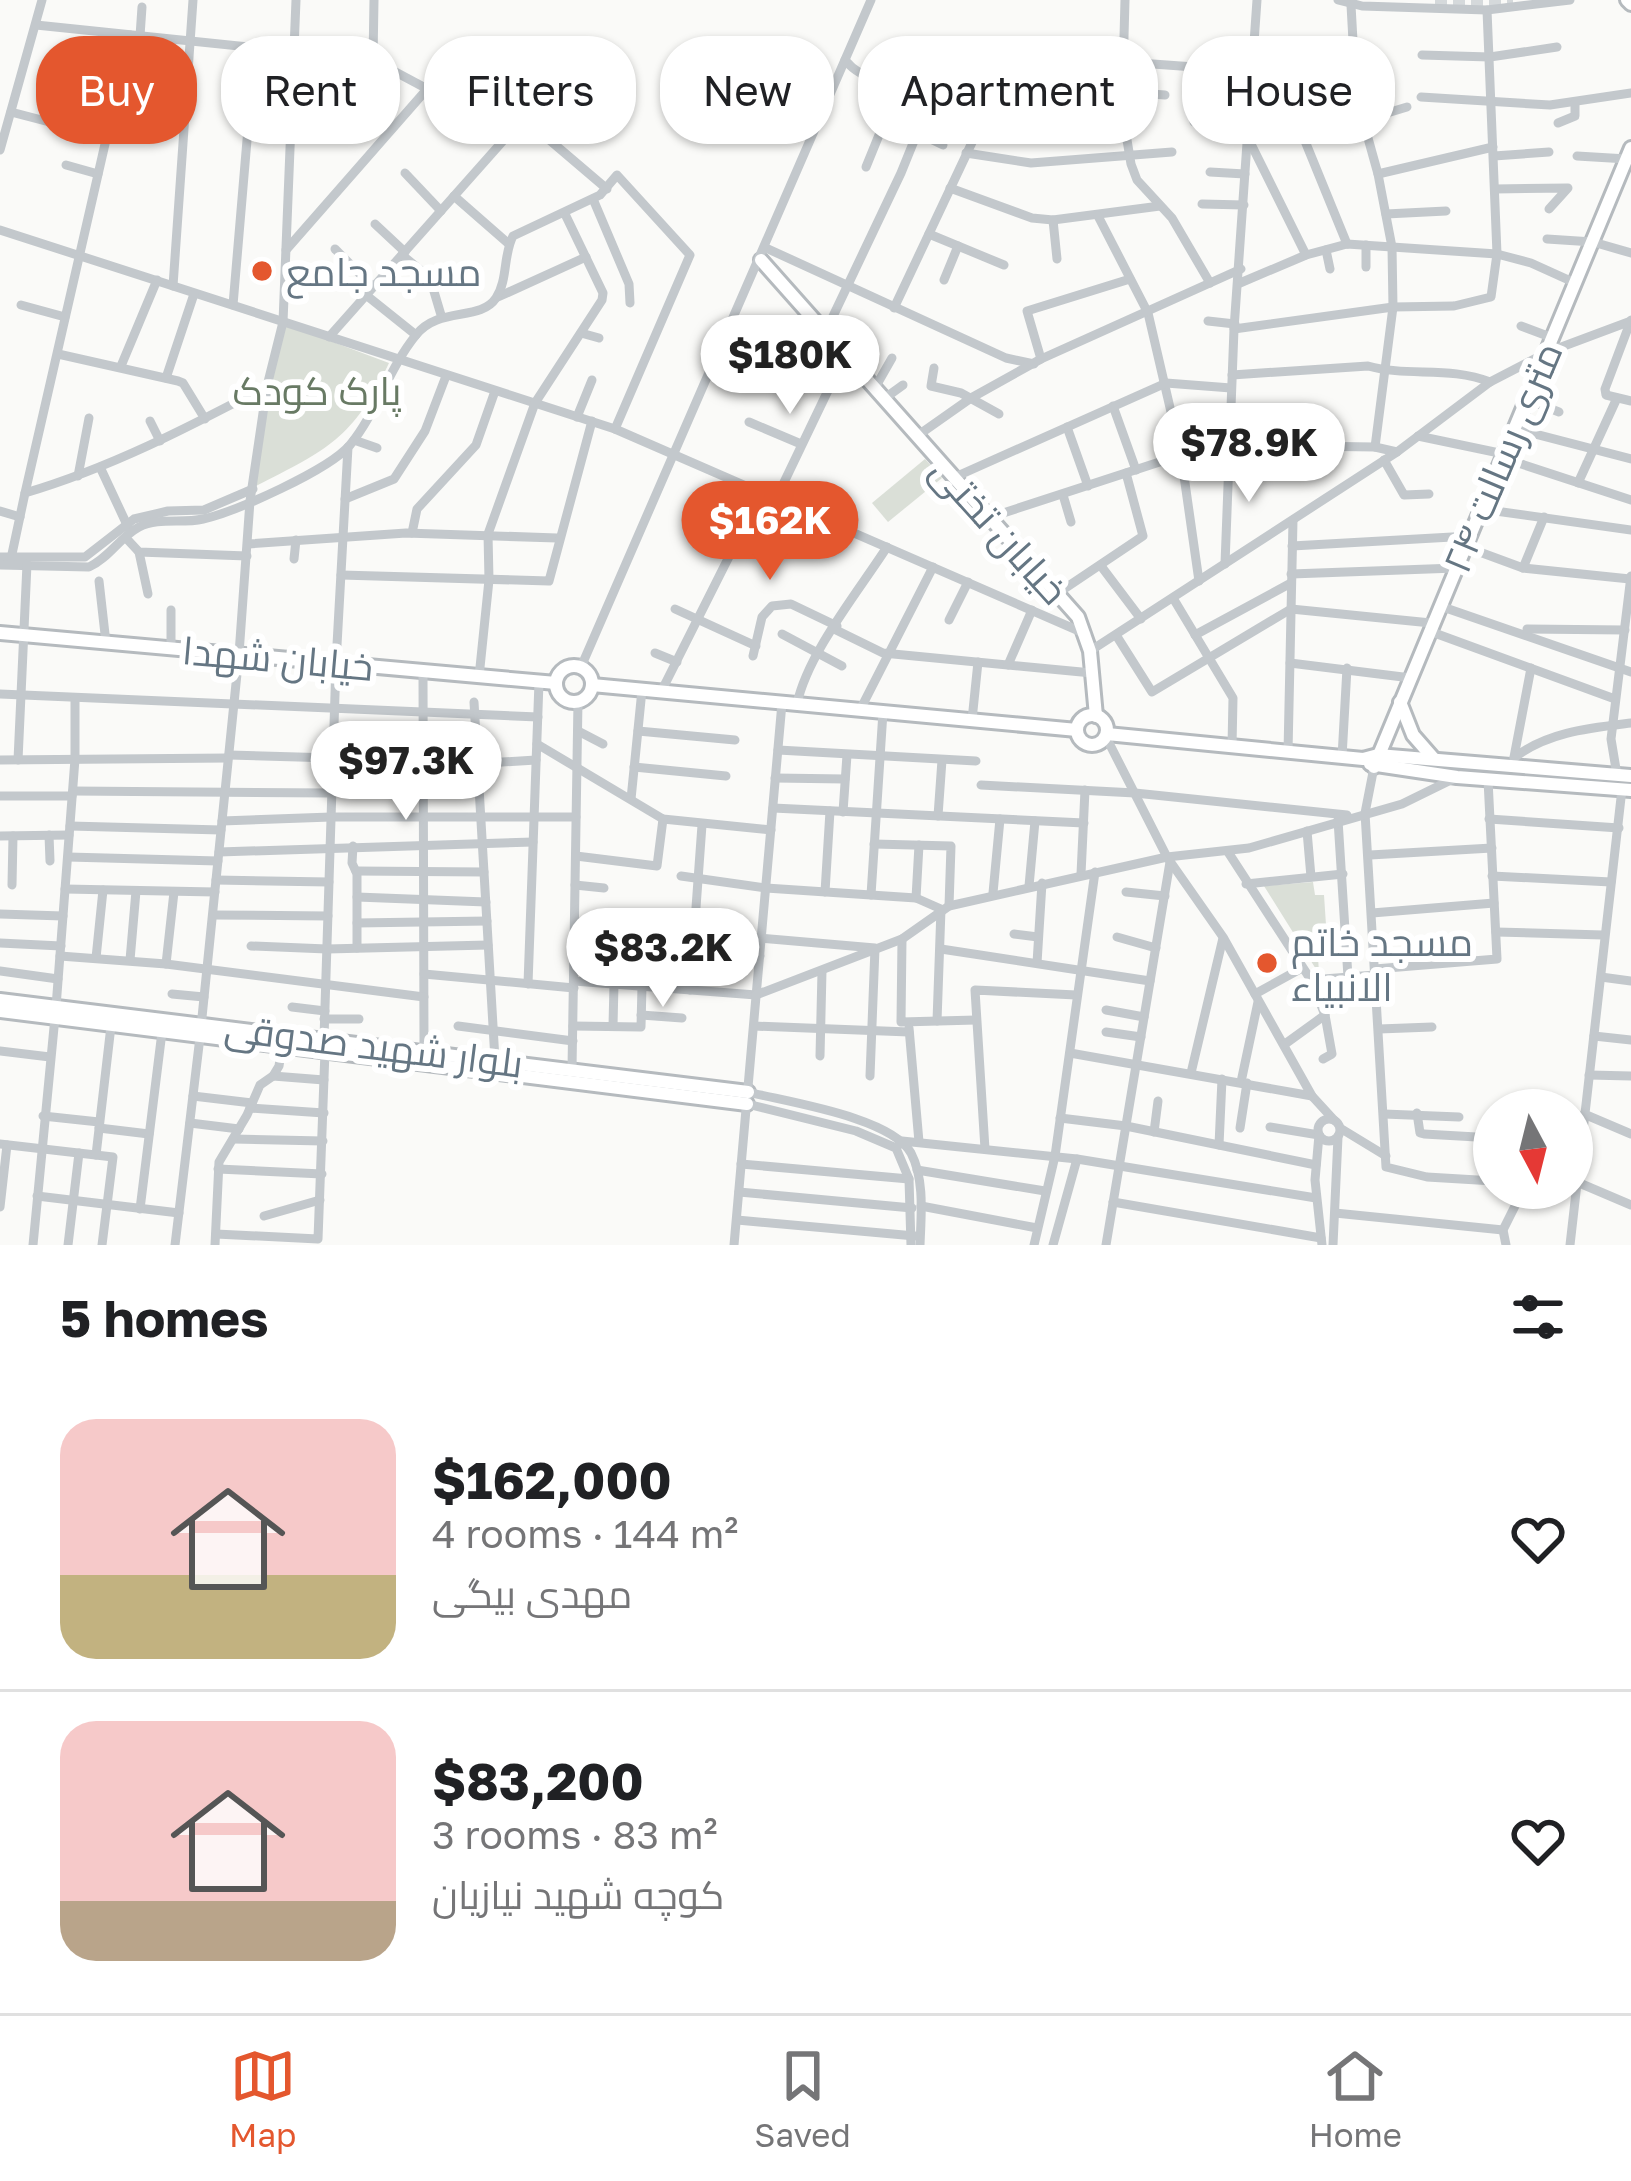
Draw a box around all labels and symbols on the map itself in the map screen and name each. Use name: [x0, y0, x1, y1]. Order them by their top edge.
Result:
place label: مسجد جامع: [286, 248, 482, 299]
marker: مسجد جامع: [249, 258, 275, 284]
pin: $180K: [706, 315, 874, 417]
street label: ۲۴ متری رسالت: [1432, 335, 1573, 580]
park label: پارک کودک: [233, 367, 401, 417]
pin: $78.9K: [1151, 403, 1347, 505]
street label: خیابان تختی: [921, 447, 1078, 614]
pin: $162K: [686, 481, 854, 583]
street label: خیابان شهدا: [180, 626, 375, 691]
pin: $97.3K: [308, 721, 504, 823]
pin: $83.2K: [565, 908, 761, 1010]
place label: مسجد خاتم الانبیاء: [1291, 918, 1473, 1010]
marker: مسجد خاتم الانبیاء: [1254, 950, 1280, 976]
street label: بلوار شهید صدوقی: [222, 1003, 526, 1088]
north arrow: [1473, 1089, 1593, 1209]

